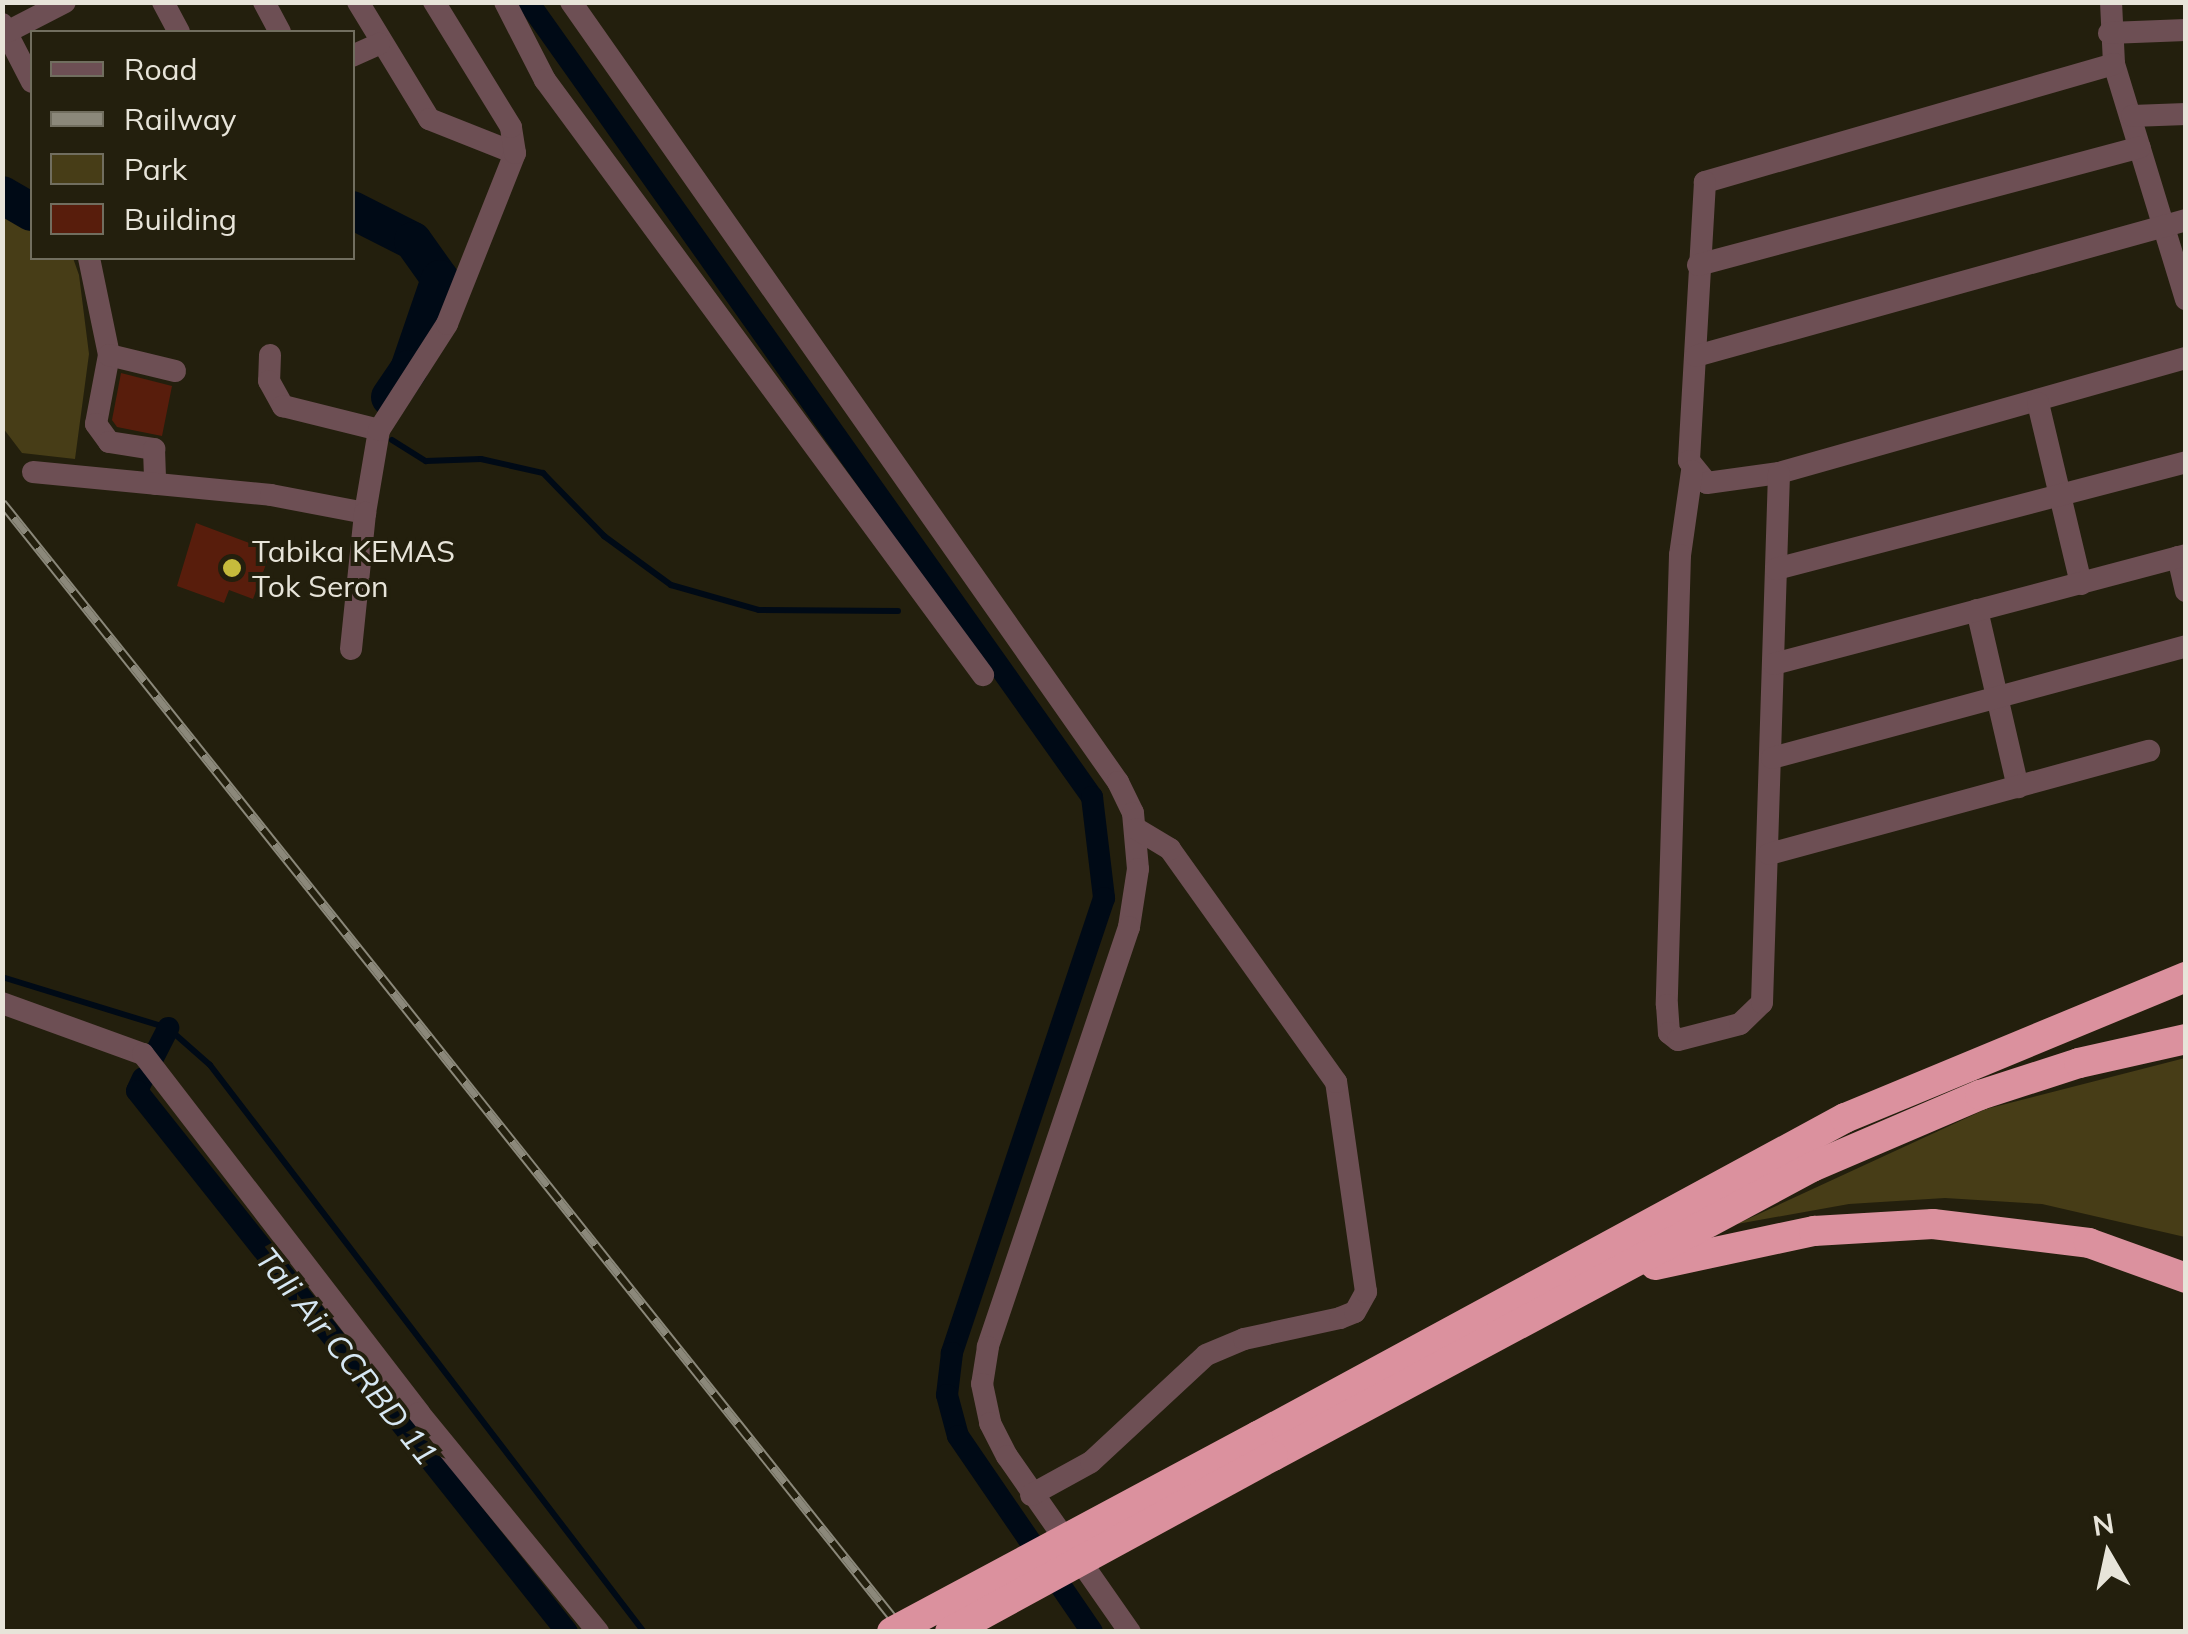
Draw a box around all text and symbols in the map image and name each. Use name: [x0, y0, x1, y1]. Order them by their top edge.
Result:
legend: [30, 30, 355, 260]
text: Road: [124, 50, 198, 88]
text: Railway: [124, 100, 237, 138]
text: Park: [124, 150, 187, 188]
text: Building: [124, 200, 237, 238]
place label: Tabika KEMAS Tok Seron: [252, 533, 455, 604]
marker: Tabika KEMAS Tok Seron: [221, 557, 243, 579]
water label: Tali Air CCRBD 11: [248, 1240, 446, 1472]
north arrow: [2058, 1504, 2158, 1604]
text: N: [2090, 1505, 2116, 1543]

